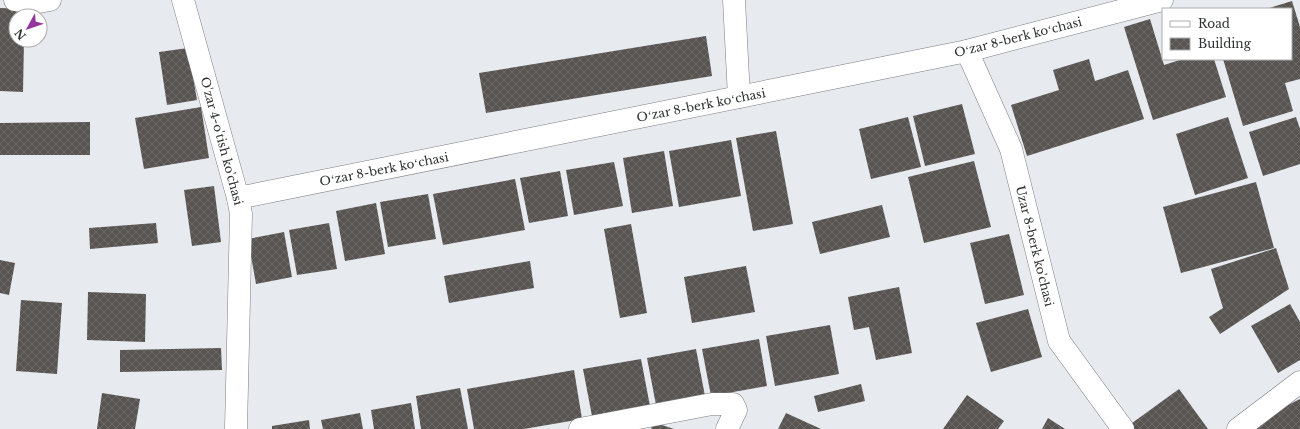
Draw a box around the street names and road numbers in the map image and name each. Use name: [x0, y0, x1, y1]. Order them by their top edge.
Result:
street label: Oʻzar 8-berk koʻchasi: [953, 14, 1083, 60]
street label: O'zar 4-o'tish ko'chasi: [198, 75, 246, 207]
street label: Oʻzar 8-berk koʻchasi: [635, 85, 767, 125]
street label: Oʻzar 8-berk koʻchasi: [318, 149, 450, 189]
street label: Uzar 8-berk ko'chasi: [1013, 184, 1057, 308]

